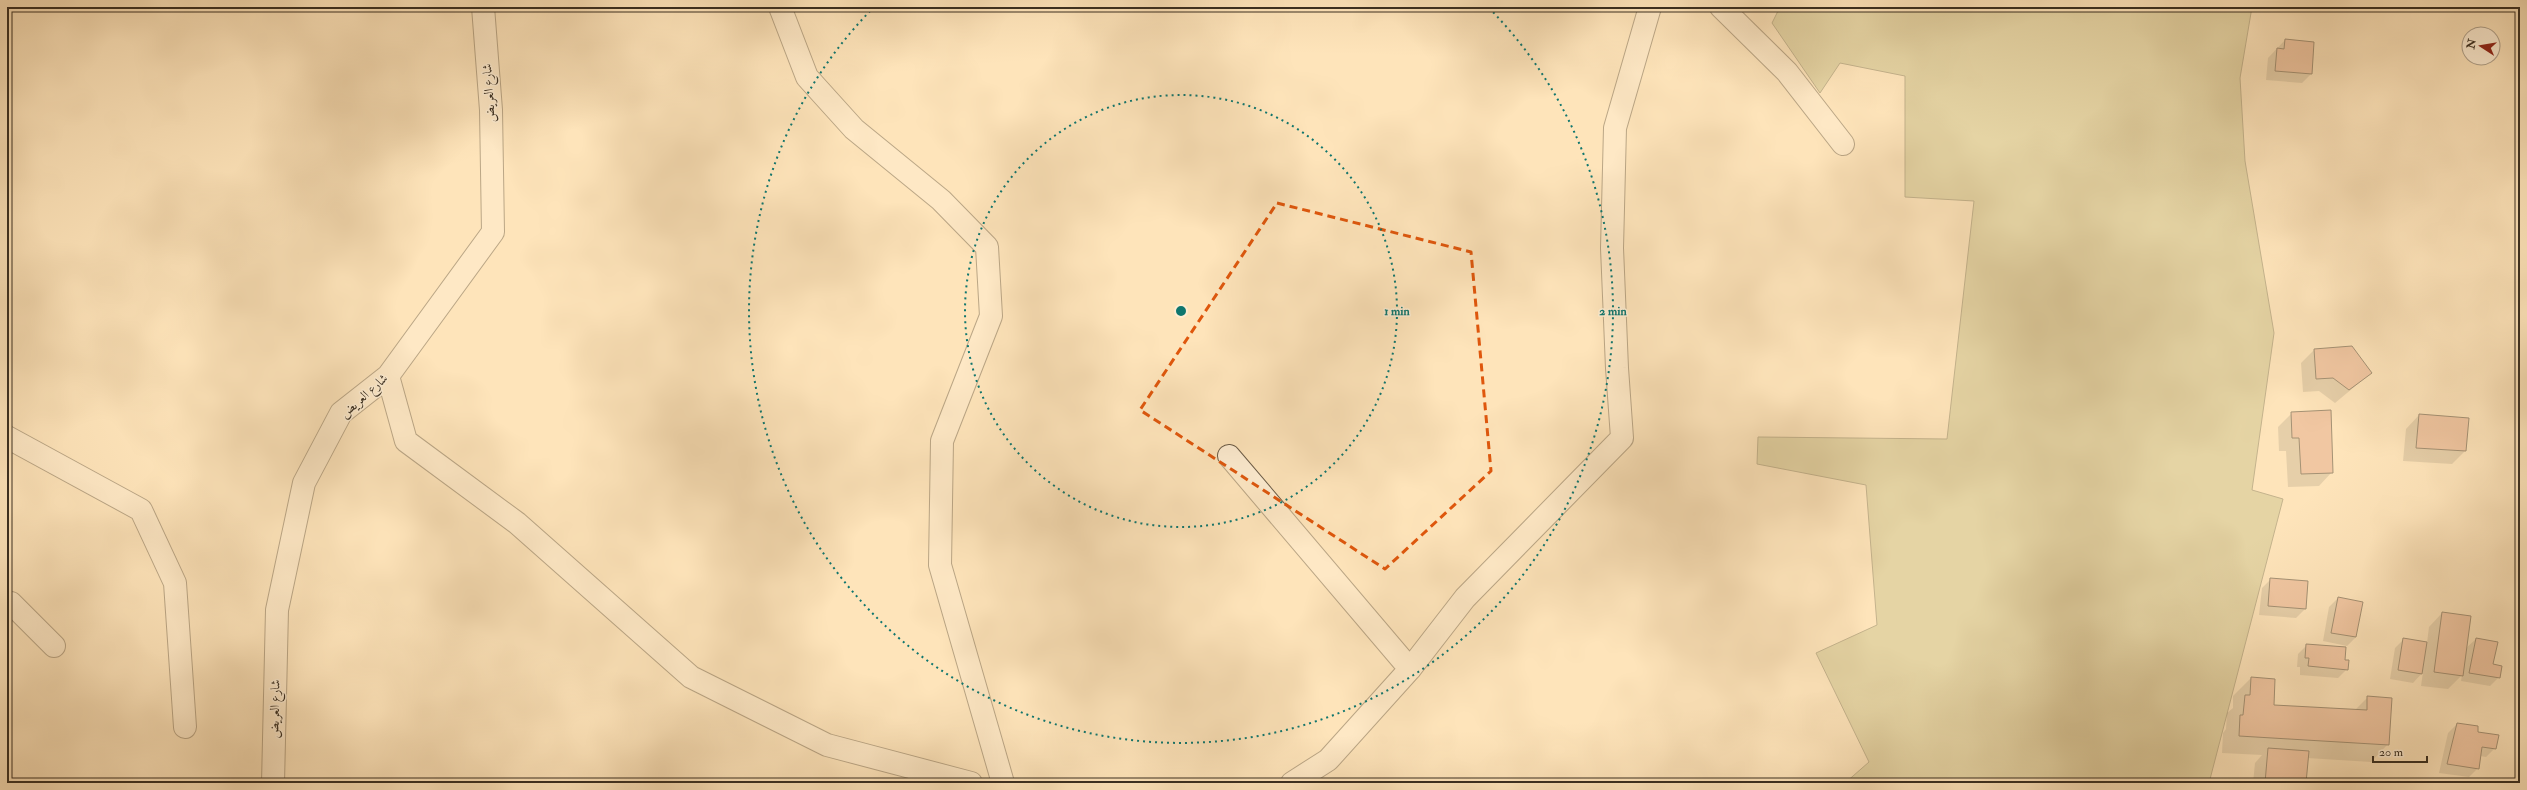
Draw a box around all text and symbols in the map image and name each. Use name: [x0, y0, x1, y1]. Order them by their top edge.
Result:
north arrow: [2461, 26, 2501, 66]
text: N: [2464, 37, 2479, 51]
street label: شارع العريض: [479, 63, 502, 123]
centre of rings: [1174, 304, 1188, 318]
text: 1 min: [1384, 304, 1411, 319]
text: 2 min: [1599, 304, 1627, 319]
street label: شارع العريض: [337, 370, 393, 424]
street label: شارع العريض: [266, 679, 287, 739]
scale bar: [2373, 738, 2427, 764]
text: 20 m: [2379, 745, 2404, 760]

